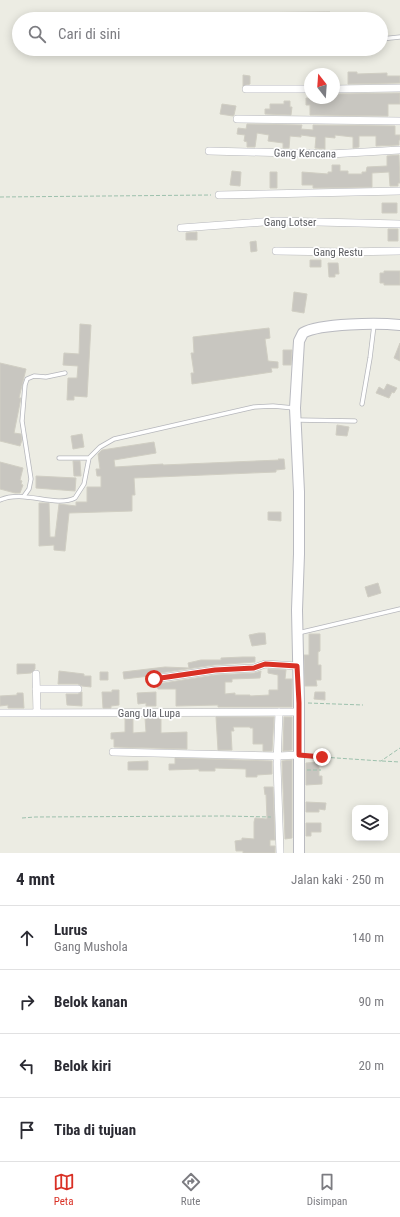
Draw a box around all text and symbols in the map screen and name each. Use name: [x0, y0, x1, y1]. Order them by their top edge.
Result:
search box: [12, 12, 388, 56]
icon: search: [26, 23, 48, 45]
text: Cari di sini: [58, 25, 120, 43]
north arrow: [304, 68, 340, 104]
street label: Gang Kencana: [274, 146, 336, 161]
street label: Gang Lotser: [264, 216, 317, 229]
street label: Gang Restu: [313, 246, 363, 259]
route start: [145, 670, 163, 688]
street label: Gang Ula Lupa: [118, 707, 180, 720]
route end: [313, 748, 331, 766]
map controls: [352, 805, 388, 841]
button: layers: [352, 805, 388, 841]
text: 4 mnt: [16, 869, 55, 889]
text: Jalan kaki · 250 m: [291, 872, 384, 887]
text: Lurus: [54, 921, 88, 939]
icon: ahead: [16, 927, 38, 949]
text: 140 m: [352, 930, 384, 945]
text: Gang Mushola: [54, 939, 128, 954]
icon: right: [16, 991, 38, 1013]
text: Belok kanan: [54, 993, 128, 1011]
text: 90 m: [358, 994, 384, 1009]
icon: left: [16, 1055, 38, 1077]
text: Belok kiri: [54, 1057, 111, 1075]
text: 20 m: [358, 1058, 384, 1073]
icon: arrive: [16, 1119, 38, 1141]
text: Tiba di tujuan: [54, 1121, 136, 1139]
tab: Peta: [53, 1171, 75, 1208]
tab: Rute: [180, 1171, 202, 1208]
tab: Disimpan: [307, 1171, 347, 1208]

